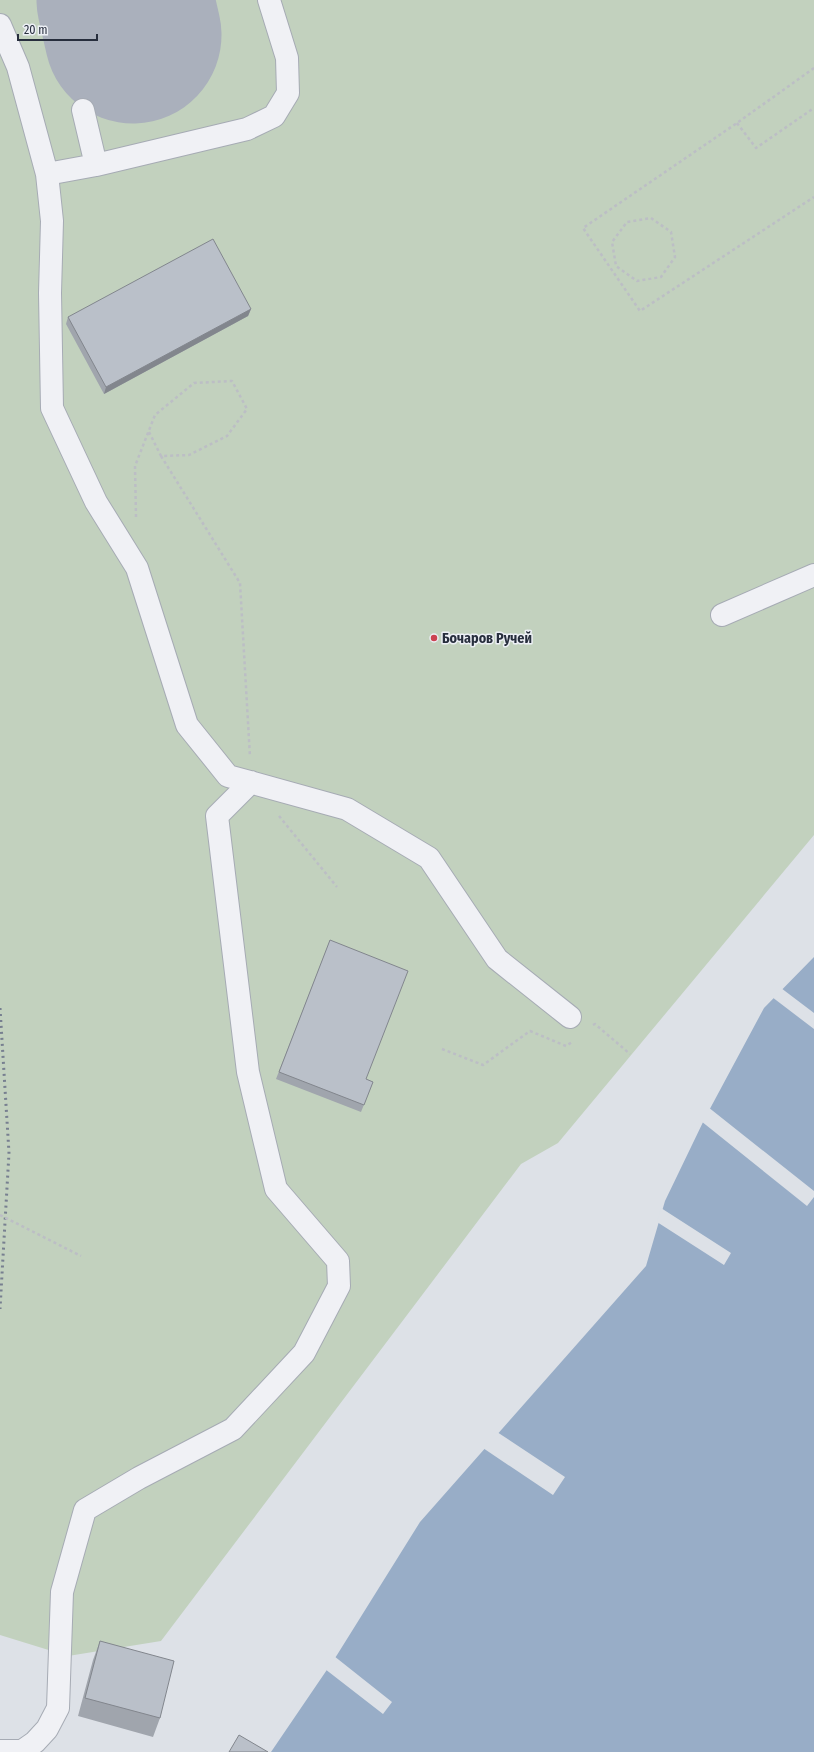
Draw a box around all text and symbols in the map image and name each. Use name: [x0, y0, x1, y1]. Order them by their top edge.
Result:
scale bar: [18, 16, 97, 42]
text: 20 m: [24, 23, 48, 37]
place label: Бочаров Ручей: [442, 630, 532, 647]
marker: Бочаров Ручей: [429, 633, 439, 643]

